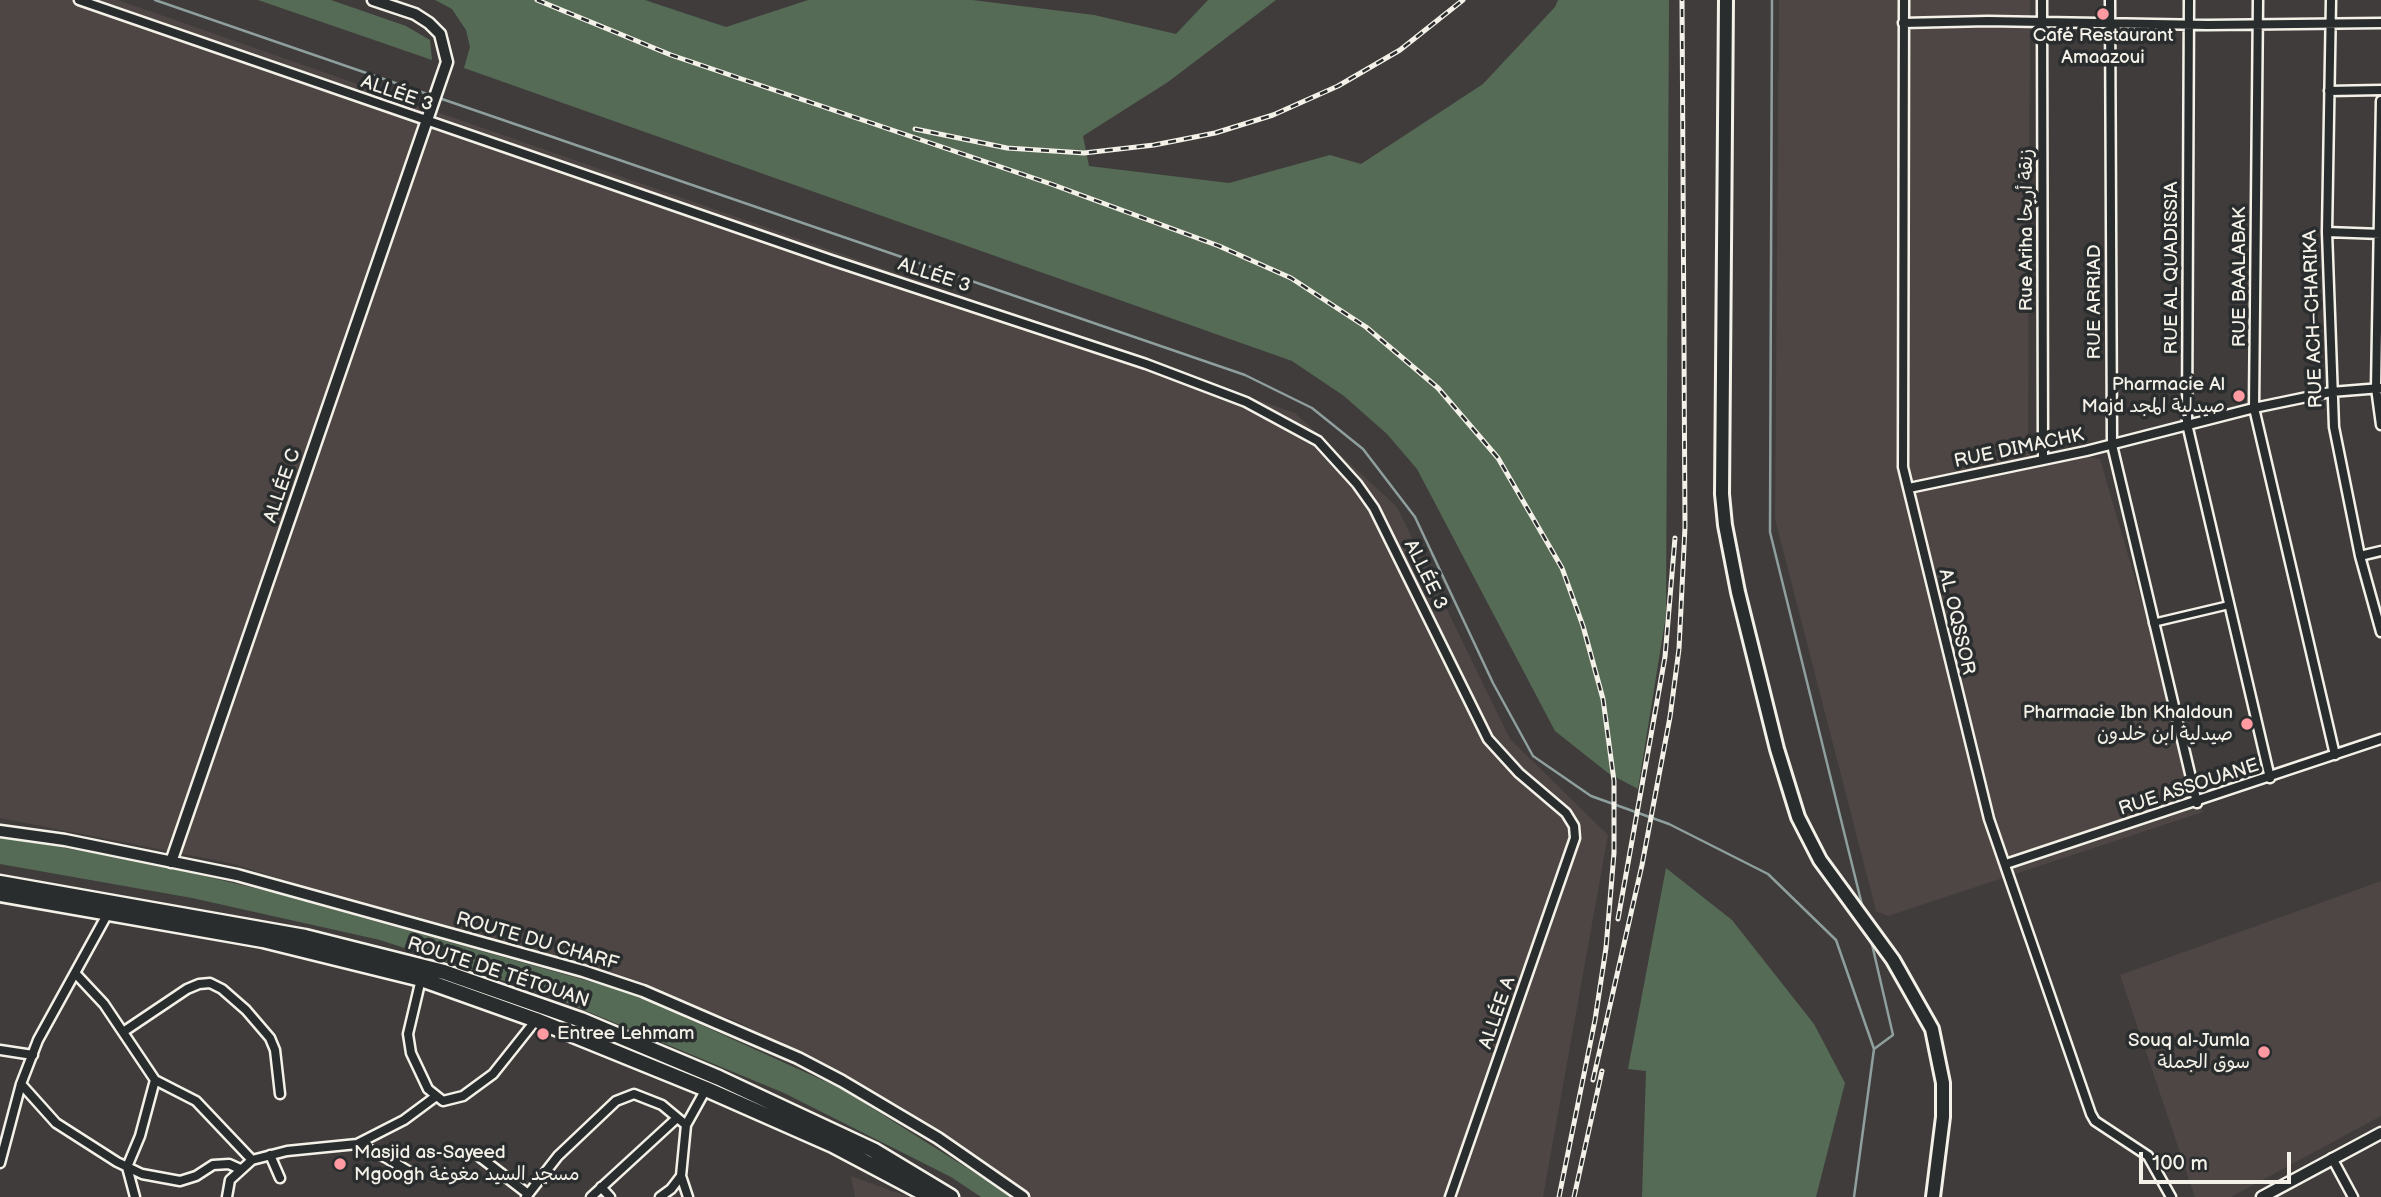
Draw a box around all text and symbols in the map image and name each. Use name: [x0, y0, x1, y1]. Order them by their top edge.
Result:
marker: Café Restaurant Amaazoui: [2095, 6, 2111, 22]
place label: Café Restaurant Amaazoui: [2033, 25, 2173, 69]
street label: ALLÉE 3: [358, 71, 436, 117]
street label: Rue Ariha زنقة أريحا: [2016, 149, 2038, 311]
street label: RUE AL QUADISSIA: [2161, 182, 2183, 354]
street label: RUE BAALABAK: [2229, 207, 2251, 347]
street label: RUE ACH–CHARIKA: [2299, 229, 2329, 409]
street label: RUE ARRIAD: [2084, 244, 2106, 360]
street label: ALLÉE 3: [895, 254, 973, 298]
place label: Pharmacie Al Majd صيدلية المجد: [2081, 374, 2225, 418]
marker: Pharmacie Al Majd صيدلية المجد: [2231, 388, 2247, 404]
street label: RUE DIMACHK: [1952, 424, 2086, 474]
street label: ALLÉE C: [260, 446, 306, 526]
street label: ALLÉE 3: [1398, 536, 1452, 614]
street label: AL OQSSOR: [1933, 567, 1979, 677]
place label: Pharmacie Ibn Khaldoun صيدلية ابن خلدون: [2023, 702, 2233, 746]
marker: Pharmacie Ibn Khaldoun صيدلية ابن خلدون: [2239, 716, 2255, 732]
street label: RUE ASSOUANE: [2116, 755, 2262, 821]
street label: ROUTE DU CHARF: [453, 908, 621, 976]
street label: ROUTE DE TÉTOUAN: [404, 933, 592, 1013]
street label: ALLÉE A: [1475, 974, 1521, 1052]
place label: Entree Lehmam: [557, 1023, 695, 1045]
marker: Entree Lehmam: [535, 1026, 551, 1042]
place label: Souq al-Jumla سوق الجملة: [2128, 1030, 2250, 1074]
marker: Souq al-Jumla سوق الجملة: [2256, 1044, 2272, 1060]
scale bar: [2143, 1138, 2295, 1182]
place label: Masjid as-Sayeed Mgoogh مسجد السيد مغوغة: [354, 1142, 580, 1186]
text: 100 m: [2152, 1151, 2208, 1176]
marker: Masjid as-Sayeed Mgoogh مسجد السيد مغوغة: [332, 1156, 348, 1172]

